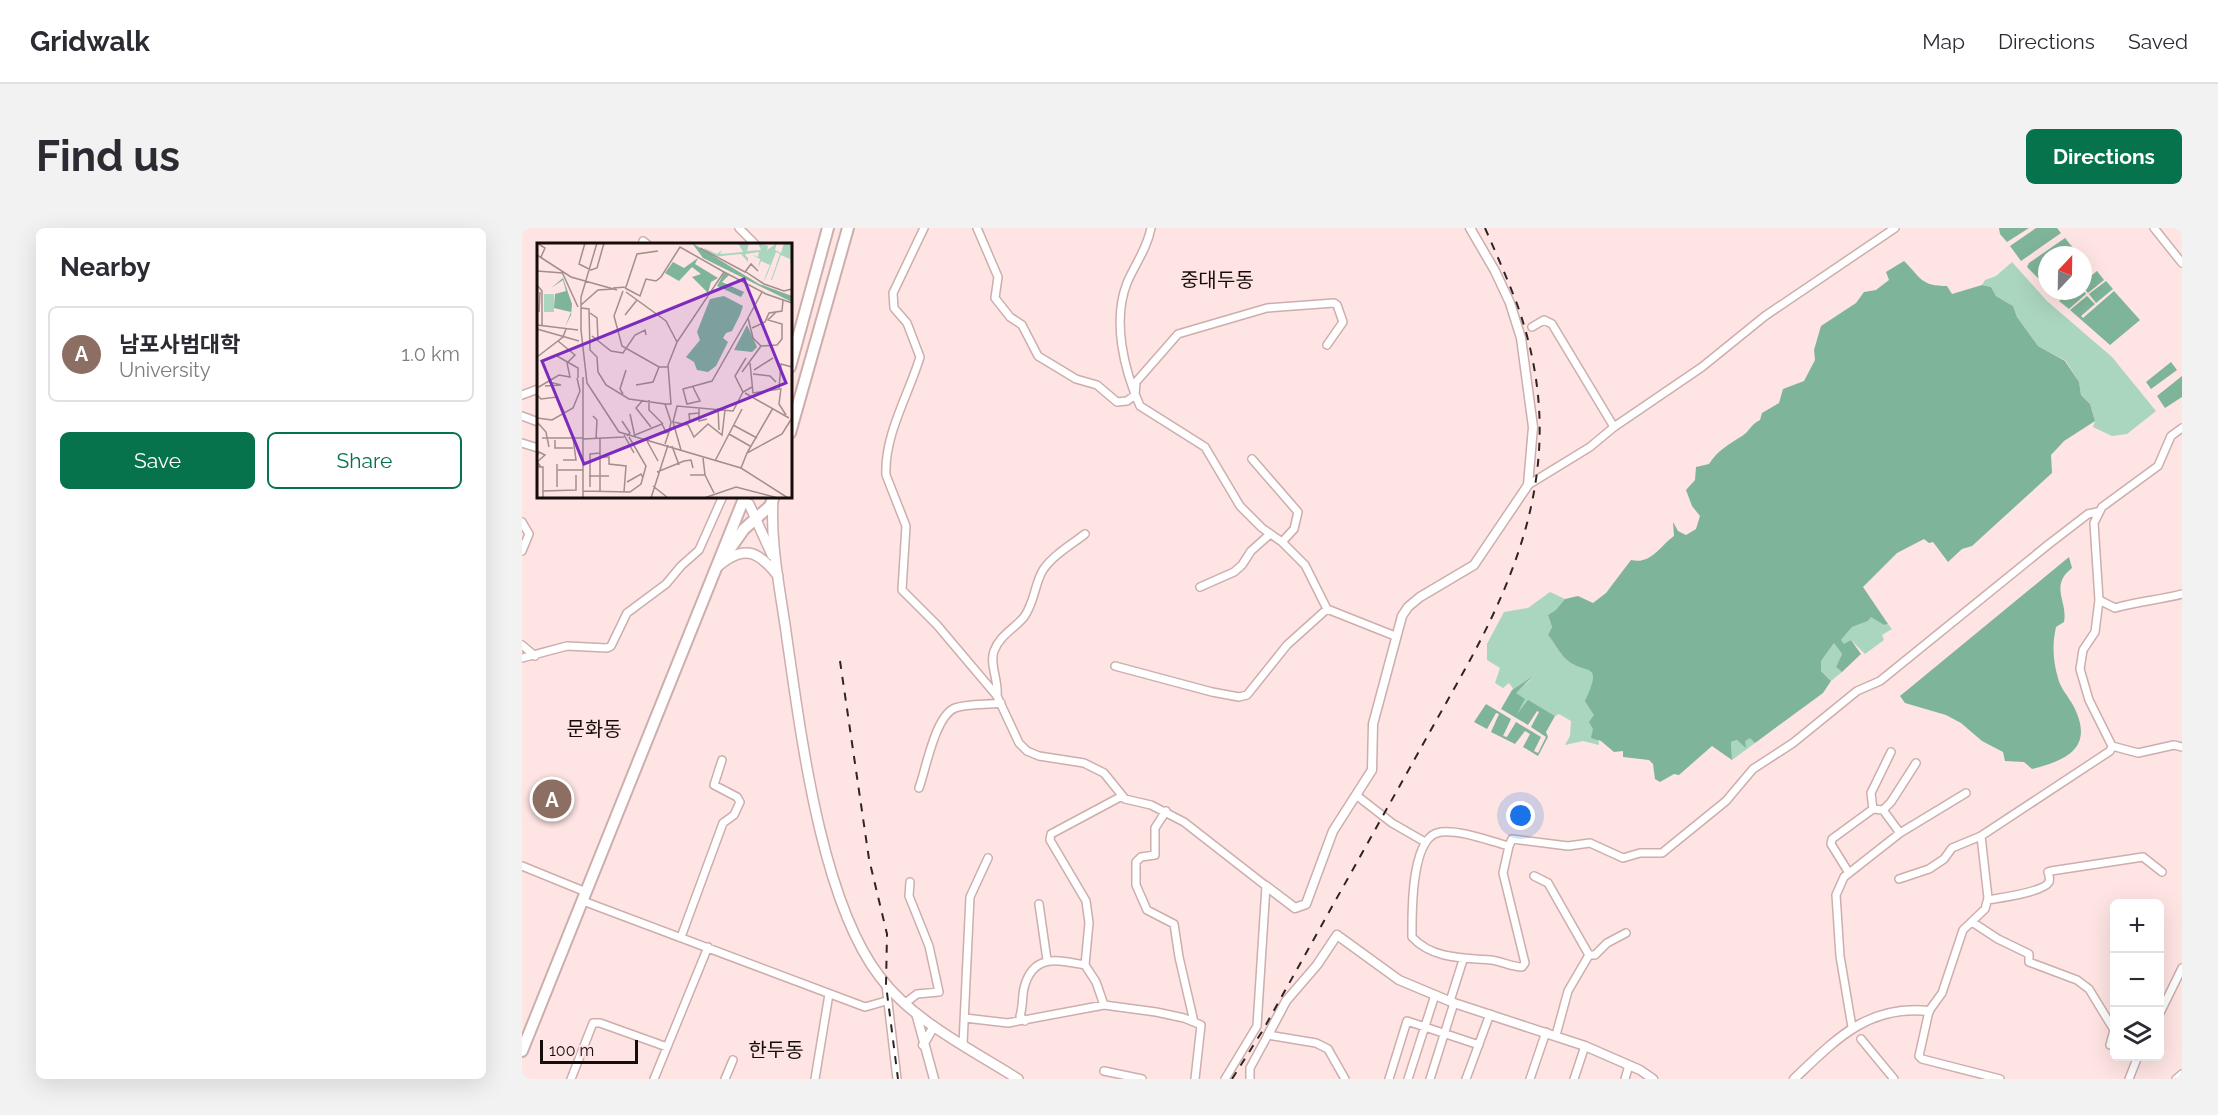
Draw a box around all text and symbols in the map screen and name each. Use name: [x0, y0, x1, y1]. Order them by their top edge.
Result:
text: Gridwalk: [30, 25, 150, 58]
text: Map: [1922, 29, 1965, 54]
text: Directions: [1998, 29, 2095, 54]
text: Saved: [2128, 29, 2188, 54]
button: Directions: [2026, 129, 2182, 184]
text: Find us: [36, 132, 180, 181]
inset map: [537, 243, 792, 498]
north arrow: [2038, 246, 2092, 300]
text: Nearby: [60, 252, 150, 282]
district label: 중대두동: [1180, 268, 1254, 292]
text: 남포사범대학: [119, 331, 240, 357]
text: A: [75, 342, 88, 366]
text: 1.0 km: [401, 342, 460, 366]
text: University: [119, 358, 211, 382]
button: Save: [60, 432, 255, 489]
button: Share: [267, 432, 462, 489]
district label: 문화동: [566, 717, 622, 741]
pin: A: [532, 776, 572, 822]
your location: [1506, 801, 1535, 830]
map controls: [2110, 899, 2164, 1061]
button: +: [2110, 899, 2164, 953]
button: −: [2110, 953, 2164, 1007]
button: layers: [2110, 1007, 2164, 1061]
scale bar: [540, 1037, 638, 1064]
district label: 한두동: [748, 1038, 804, 1062]
text: 100 m: [549, 1041, 594, 1060]

